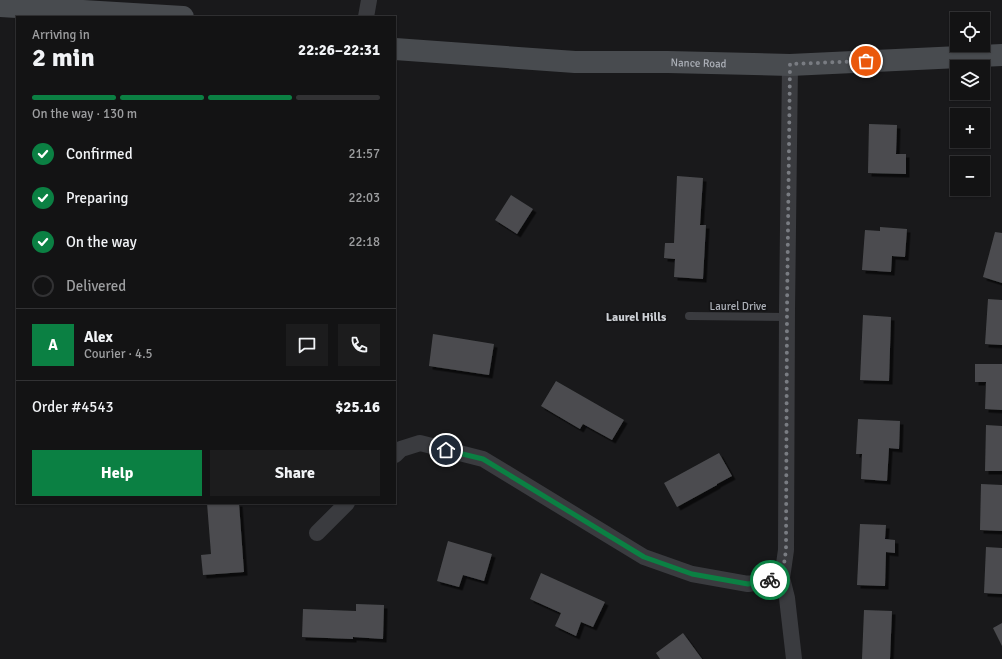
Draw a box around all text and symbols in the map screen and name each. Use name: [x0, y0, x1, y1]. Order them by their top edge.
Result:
map controls: [950, 12, 990, 196]
button: locate: [950, 12, 990, 52]
text: Arriving in: [32, 27, 90, 43]
text: 22:26–22:31: [298, 41, 380, 59]
text: 2 min: [32, 42, 95, 74]
pin: [849, 44, 883, 78]
icon: bag: [855, 50, 877, 72]
street label: Nance Road: [670, 56, 727, 70]
button: layers: [950, 60, 990, 100]
text: On the way · 130 m: [32, 106, 137, 122]
button: +: [950, 108, 990, 148]
icon: check: [32, 143, 54, 165]
text: Confirmed: [66, 145, 133, 163]
text: 21:57: [348, 146, 380, 162]
button: −: [950, 156, 990, 196]
icon: check: [32, 187, 54, 209]
text: Preparing: [66, 189, 129, 207]
text: 22:03: [348, 190, 380, 206]
icon: check: [32, 231, 54, 253]
text: On the way: [66, 233, 137, 251]
text: 22:18: [348, 234, 380, 250]
text: Delivered: [66, 277, 126, 295]
street label: Laurel Drive: [710, 300, 766, 313]
district label: Laurel Hills: [606, 310, 667, 325]
button: chat: [286, 324, 328, 366]
button: phone: [338, 324, 380, 366]
text: Alex: [84, 328, 113, 346]
text: A: [48, 336, 58, 354]
text: Courier · 4.5: [84, 346, 153, 362]
text: Order #4543: [32, 398, 114, 416]
text: $25.16: [335, 398, 380, 416]
pin: [429, 433, 463, 467]
icon: home: [435, 439, 457, 461]
button: Help: [32, 450, 202, 496]
button: Share: [210, 450, 380, 496]
courier: [750, 560, 790, 600]
icon: bike: [759, 569, 781, 591]

